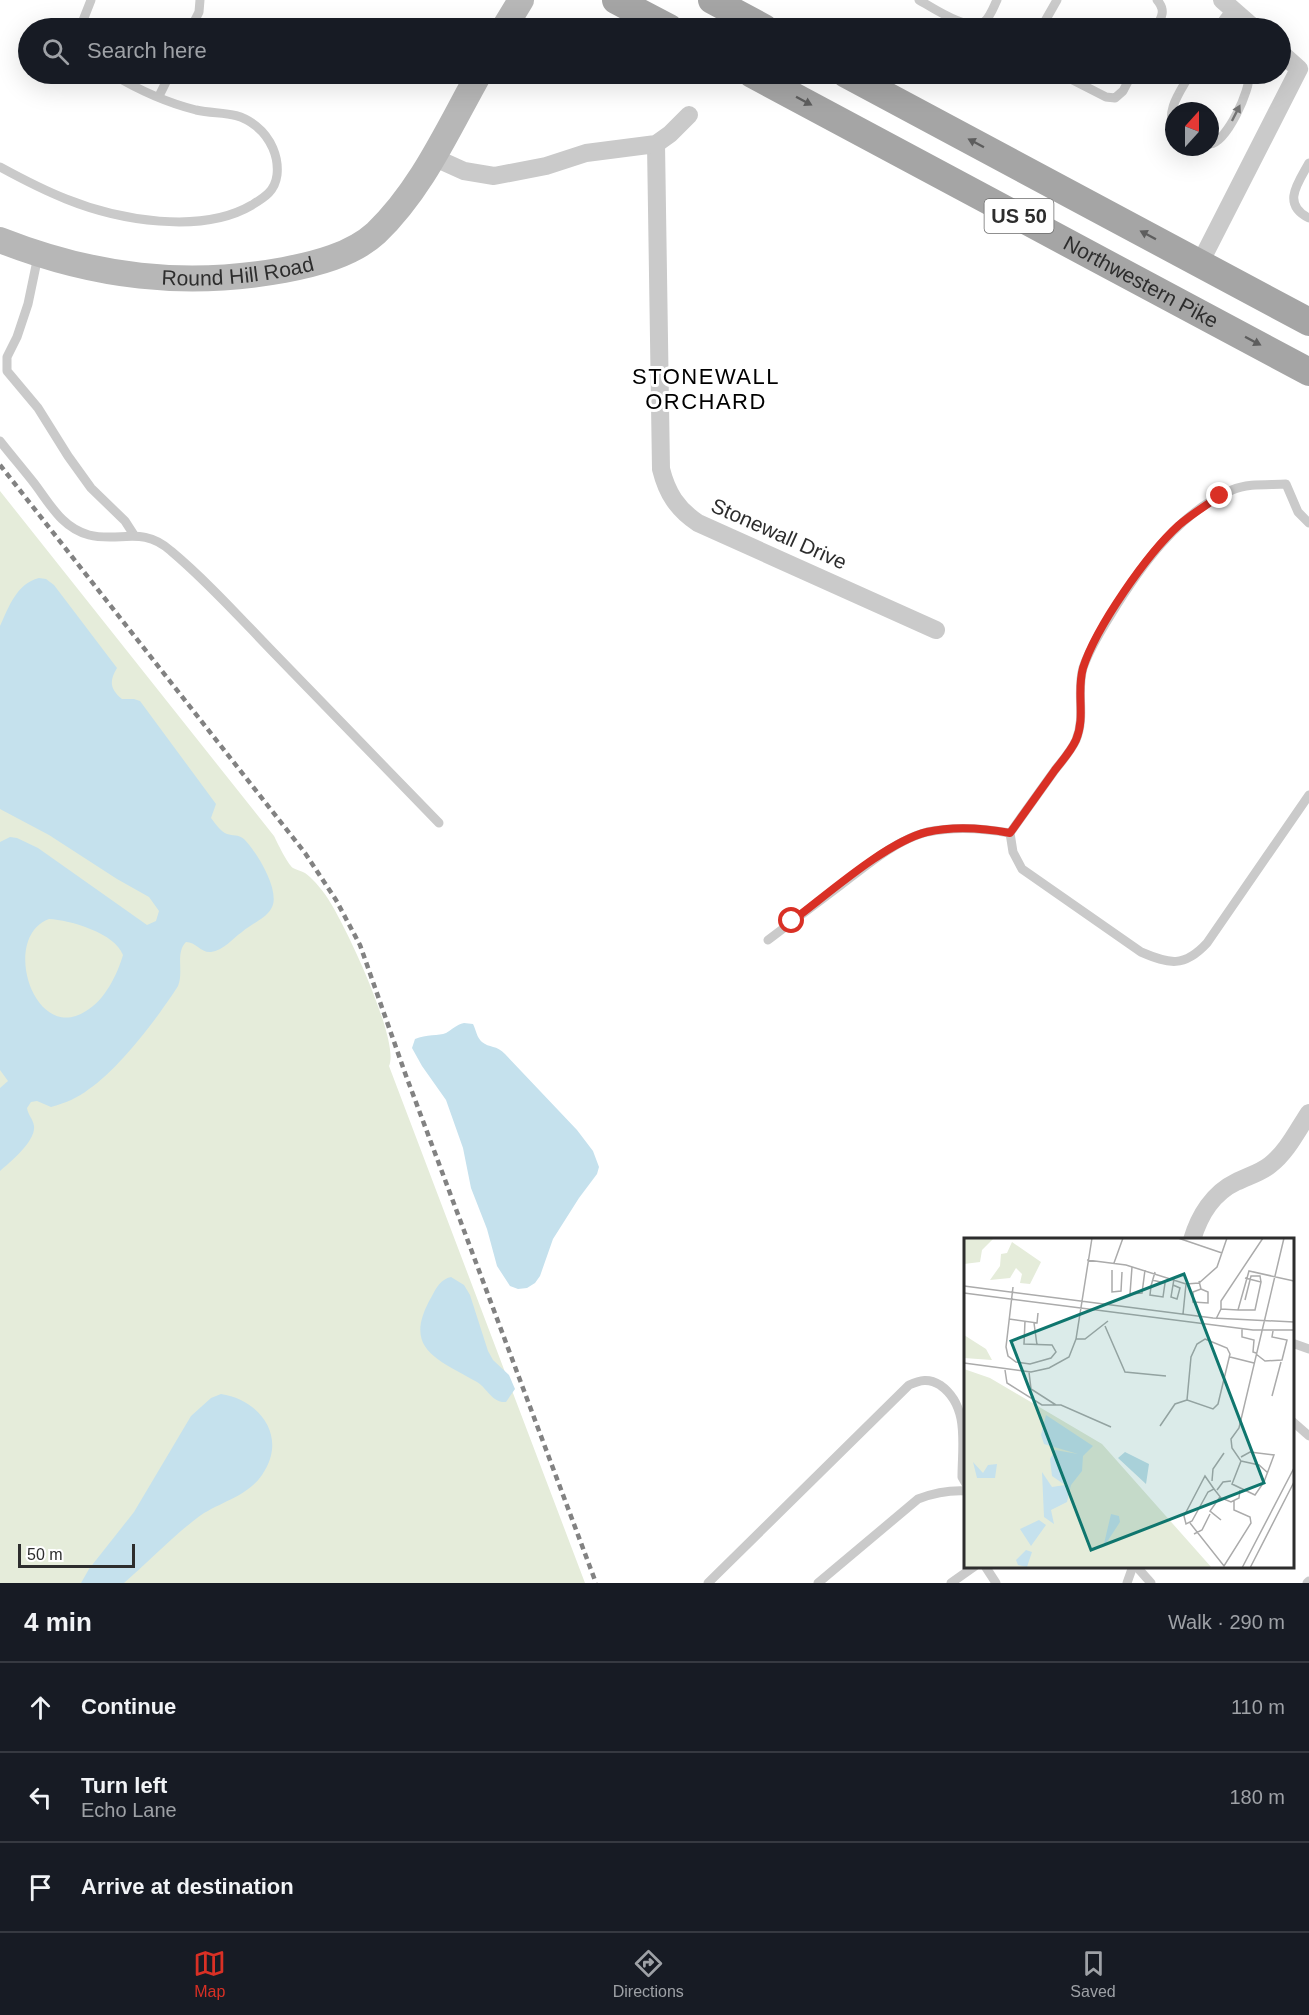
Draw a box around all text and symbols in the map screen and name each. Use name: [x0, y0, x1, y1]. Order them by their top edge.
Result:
search box: [18, 18, 1291, 84]
icon: search: [39, 35, 72, 68]
text: Search here: [87, 38, 207, 63]
one-way arrow: [795, 96, 812, 106]
north arrow: [1165, 102, 1219, 156]
one-way arrow: [1231, 104, 1240, 121]
one-way arrow: [968, 138, 985, 148]
road number: US 50: [984, 199, 1054, 233]
one-way arrow: [1140, 230, 1157, 240]
street label: Northwestern Pike: [1060, 231, 1222, 332]
street label: Round Hill Road: [161, 252, 316, 289]
one-way arrow: [1245, 336, 1262, 346]
district label: STONEWALL ORCHARD: [632, 364, 780, 414]
route end: [1206, 482, 1232, 508]
street label: Stonewall Drive: [708, 493, 851, 574]
route start: [778, 907, 804, 933]
inset map: [964, 1238, 1294, 1568]
scale bar: [18, 1541, 135, 1568]
text: 50 m: [27, 1546, 63, 1563]
text: 4 min: [24, 1607, 92, 1637]
text: Walk · 290 m: [1168, 1611, 1285, 1633]
icon: ahead: [24, 1691, 57, 1724]
text: Continue: [81, 1694, 176, 1719]
text: 110 m: [1231, 1696, 1285, 1718]
text: Turn left: [81, 1773, 167, 1798]
icon: left: [24, 1781, 57, 1814]
text: 180 m: [1229, 1786, 1285, 1808]
text: Echo Lane: [81, 1799, 177, 1821]
icon: arrive: [24, 1871, 57, 1904]
text: Arrive at destination: [81, 1874, 294, 1899]
tab: Map: [193, 1947, 226, 2001]
tab: Directions: [613, 1947, 684, 2001]
tab: Saved: [1070, 1947, 1116, 2001]

